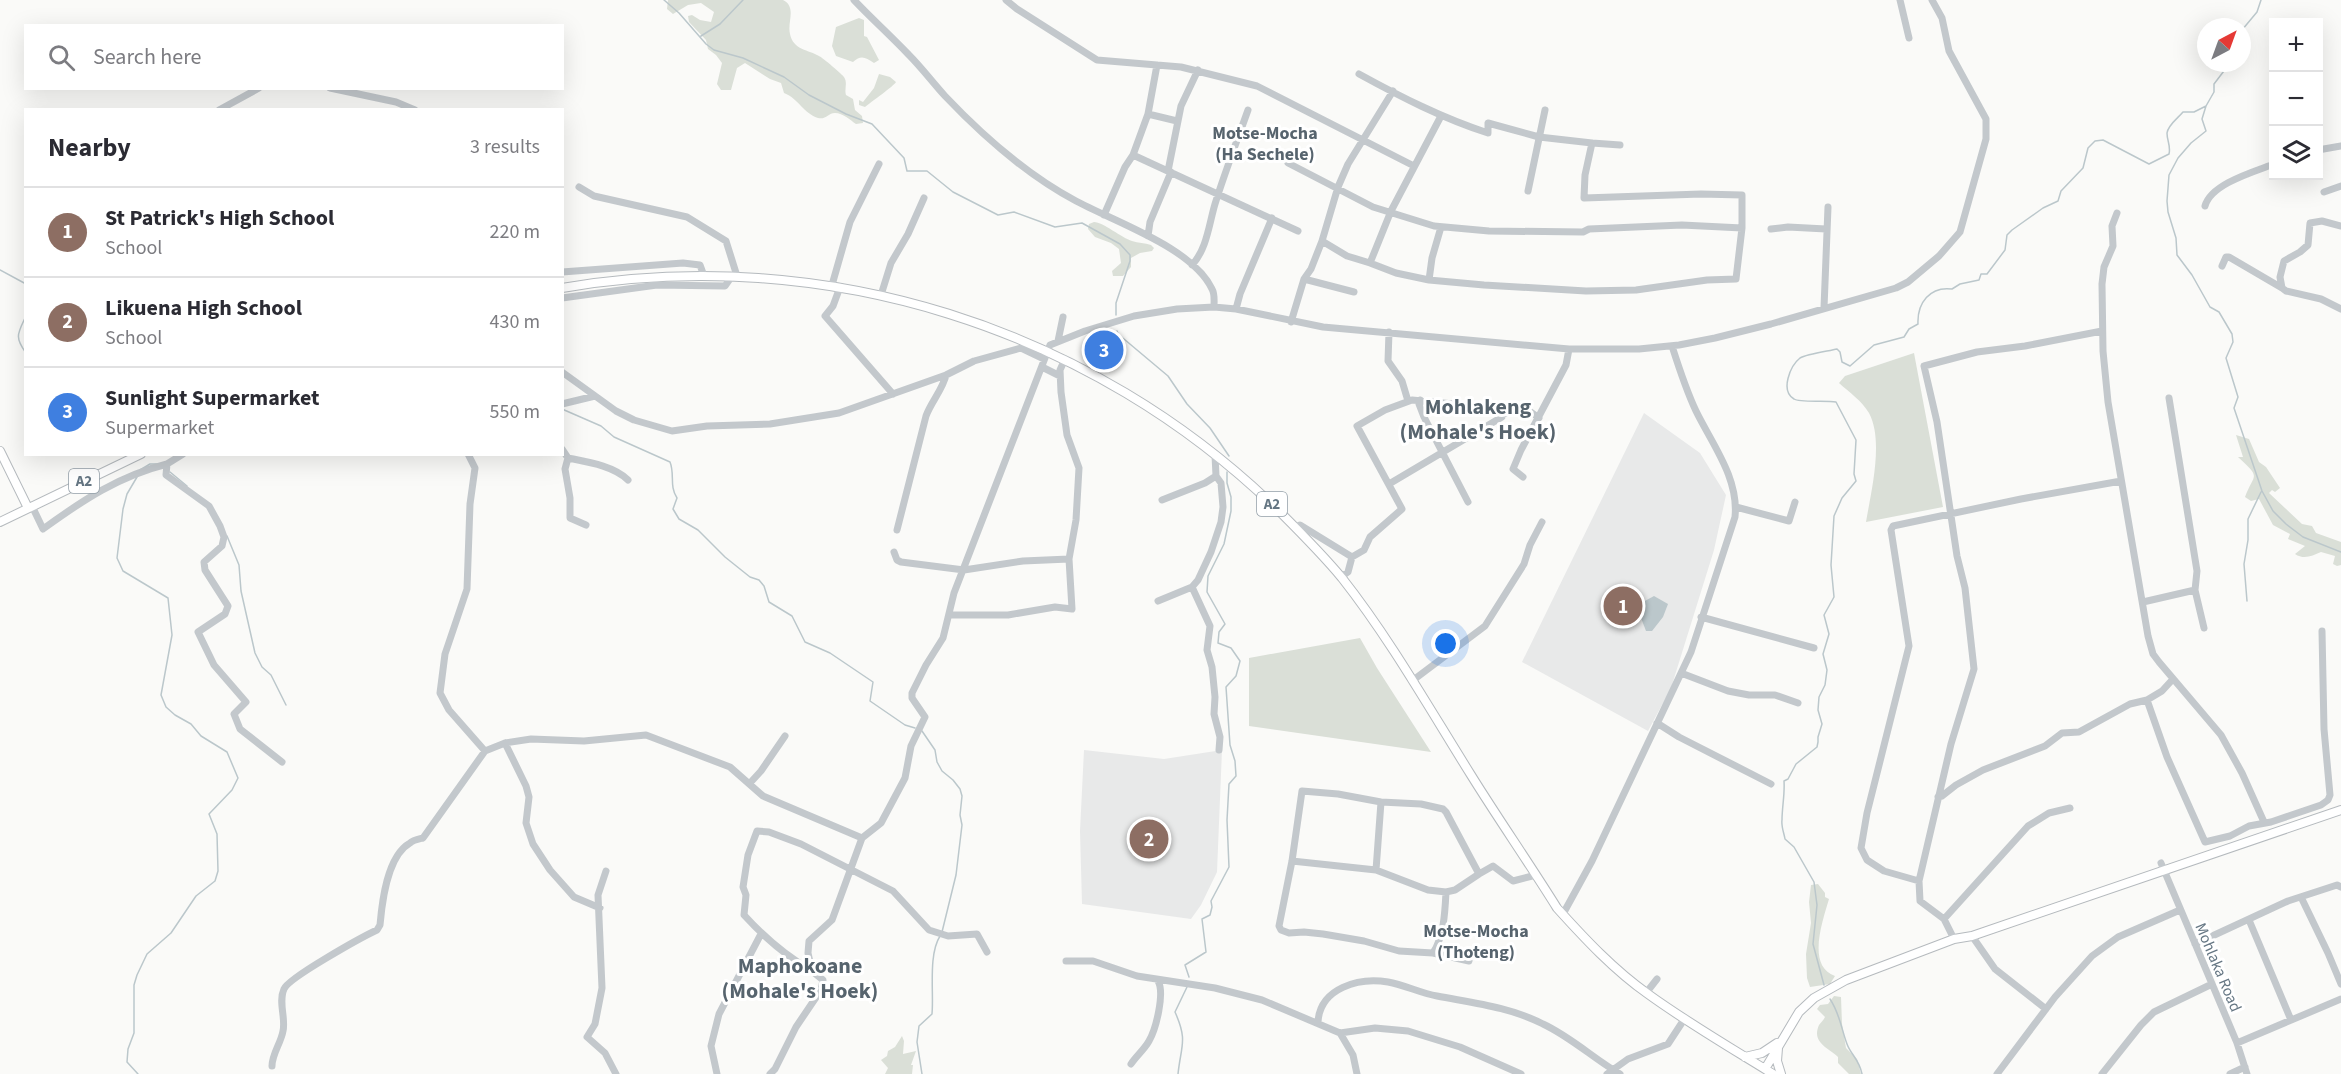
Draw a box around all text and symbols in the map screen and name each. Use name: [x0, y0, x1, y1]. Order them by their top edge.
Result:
north arrow: [2197, 18, 2251, 72]
map controls: [2269, 18, 2323, 180]
button: +: [2269, 18, 2323, 72]
search box: [24, 24, 564, 90]
icon: search: [45, 41, 78, 74]
text: Search here: [93, 41, 201, 73]
button: −: [2269, 72, 2323, 126]
district label: Motse-Mocha (Ha Sechele): [1212, 121, 1318, 167]
button: layers: [2269, 126, 2323, 180]
text: Nearby: [48, 129, 131, 166]
text: 3 results: [470, 133, 540, 161]
text: St Patrick's High School: [105, 202, 334, 234]
text: 1: [62, 218, 73, 246]
text: 220 m: [490, 218, 540, 246]
text: School: [105, 234, 162, 262]
text: Likuena High School: [105, 292, 302, 324]
text: 2: [62, 308, 73, 336]
text: 430 m: [490, 308, 540, 336]
text: School: [105, 324, 162, 352]
pin: 3: [1084, 328, 1124, 372]
text: Sunlight Supermarket: [105, 382, 320, 414]
district label: Mohlakeng (Mohale's Hoek): [1400, 391, 1556, 448]
text: 3: [62, 398, 73, 426]
text: 550 m: [490, 398, 540, 426]
text: Supermarket: [105, 414, 214, 442]
road number: A2: [69, 469, 99, 493]
road number: A2: [1257, 492, 1287, 516]
pin: 1: [1604, 584, 1642, 628]
your location: [1431, 629, 1460, 658]
pin: 2: [1130, 816, 1168, 862]
district label: Motse-Mocha (Thoteng): [1423, 919, 1529, 965]
street label: Mohlaka Road: [2189, 920, 2247, 1015]
district label: Maphokoane (Mohale's Hoek): [722, 950, 878, 1007]

